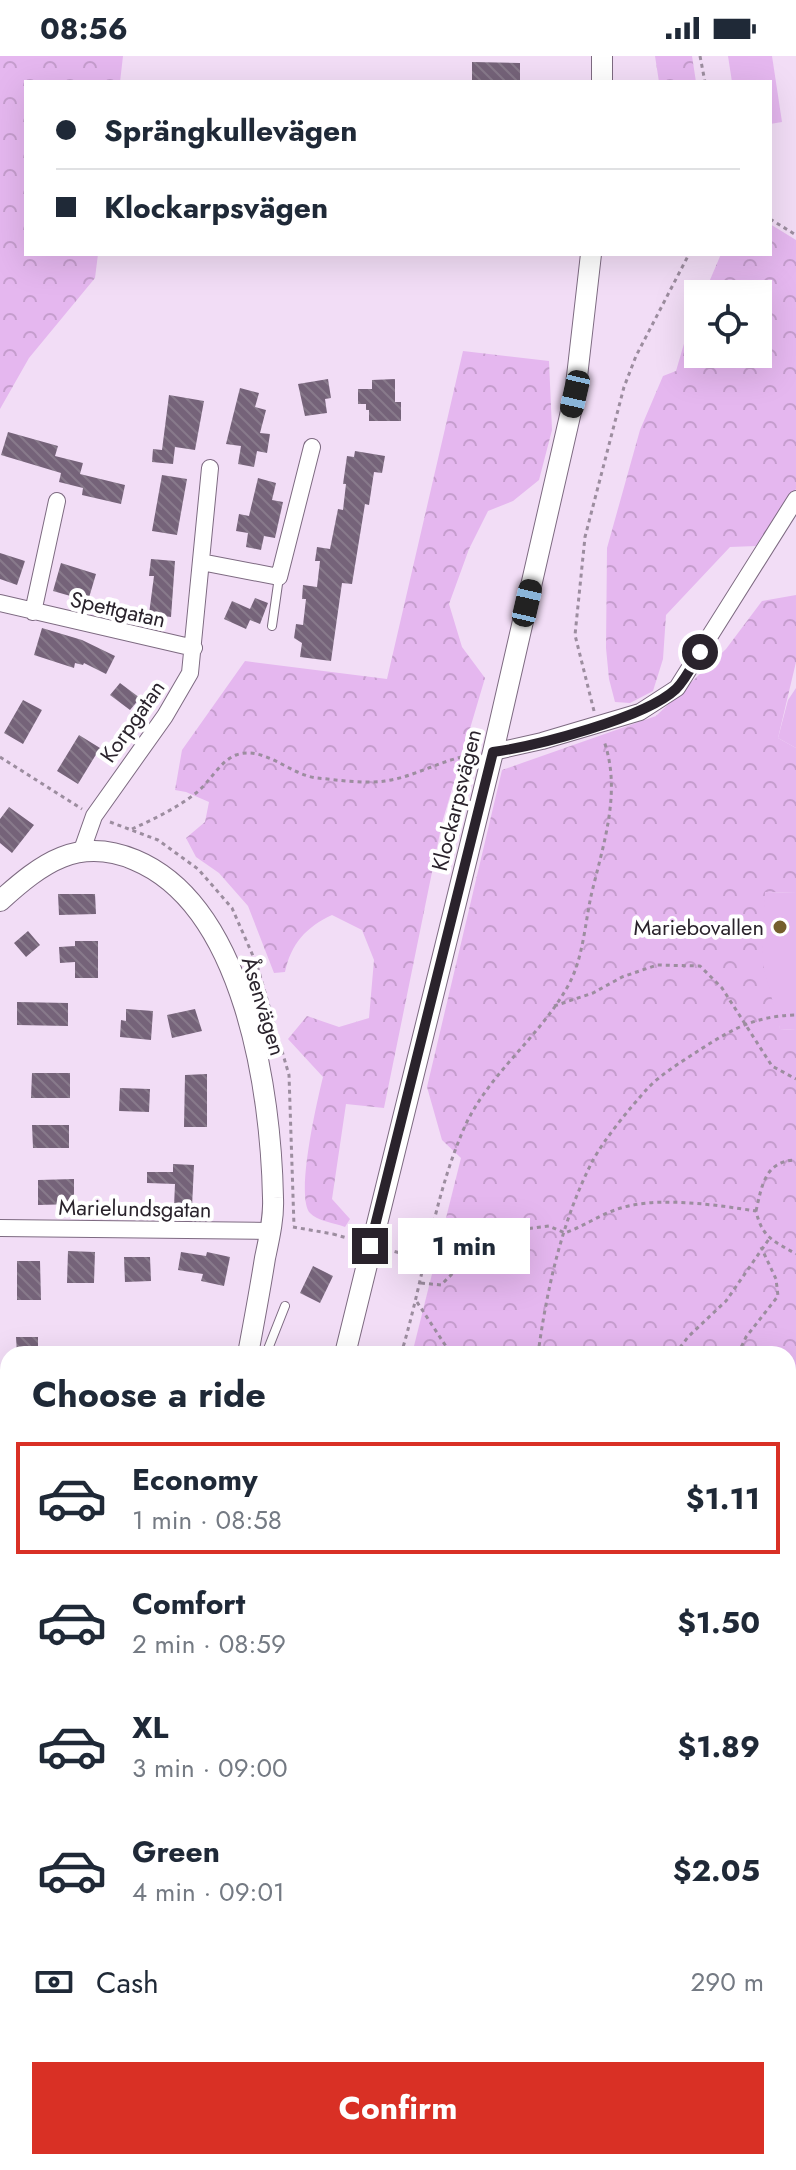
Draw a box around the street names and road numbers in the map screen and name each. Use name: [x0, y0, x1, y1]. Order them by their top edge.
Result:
street label: Spettgatan: [67, 582, 169, 636]
street label: Korpgatan: [92, 673, 172, 769]
street label: Klockarpsvägen: [423, 726, 489, 874]
street label: Åsenvägen: [234, 953, 294, 1059]
street label: Marielundsgatan: [58, 1191, 212, 1225]

